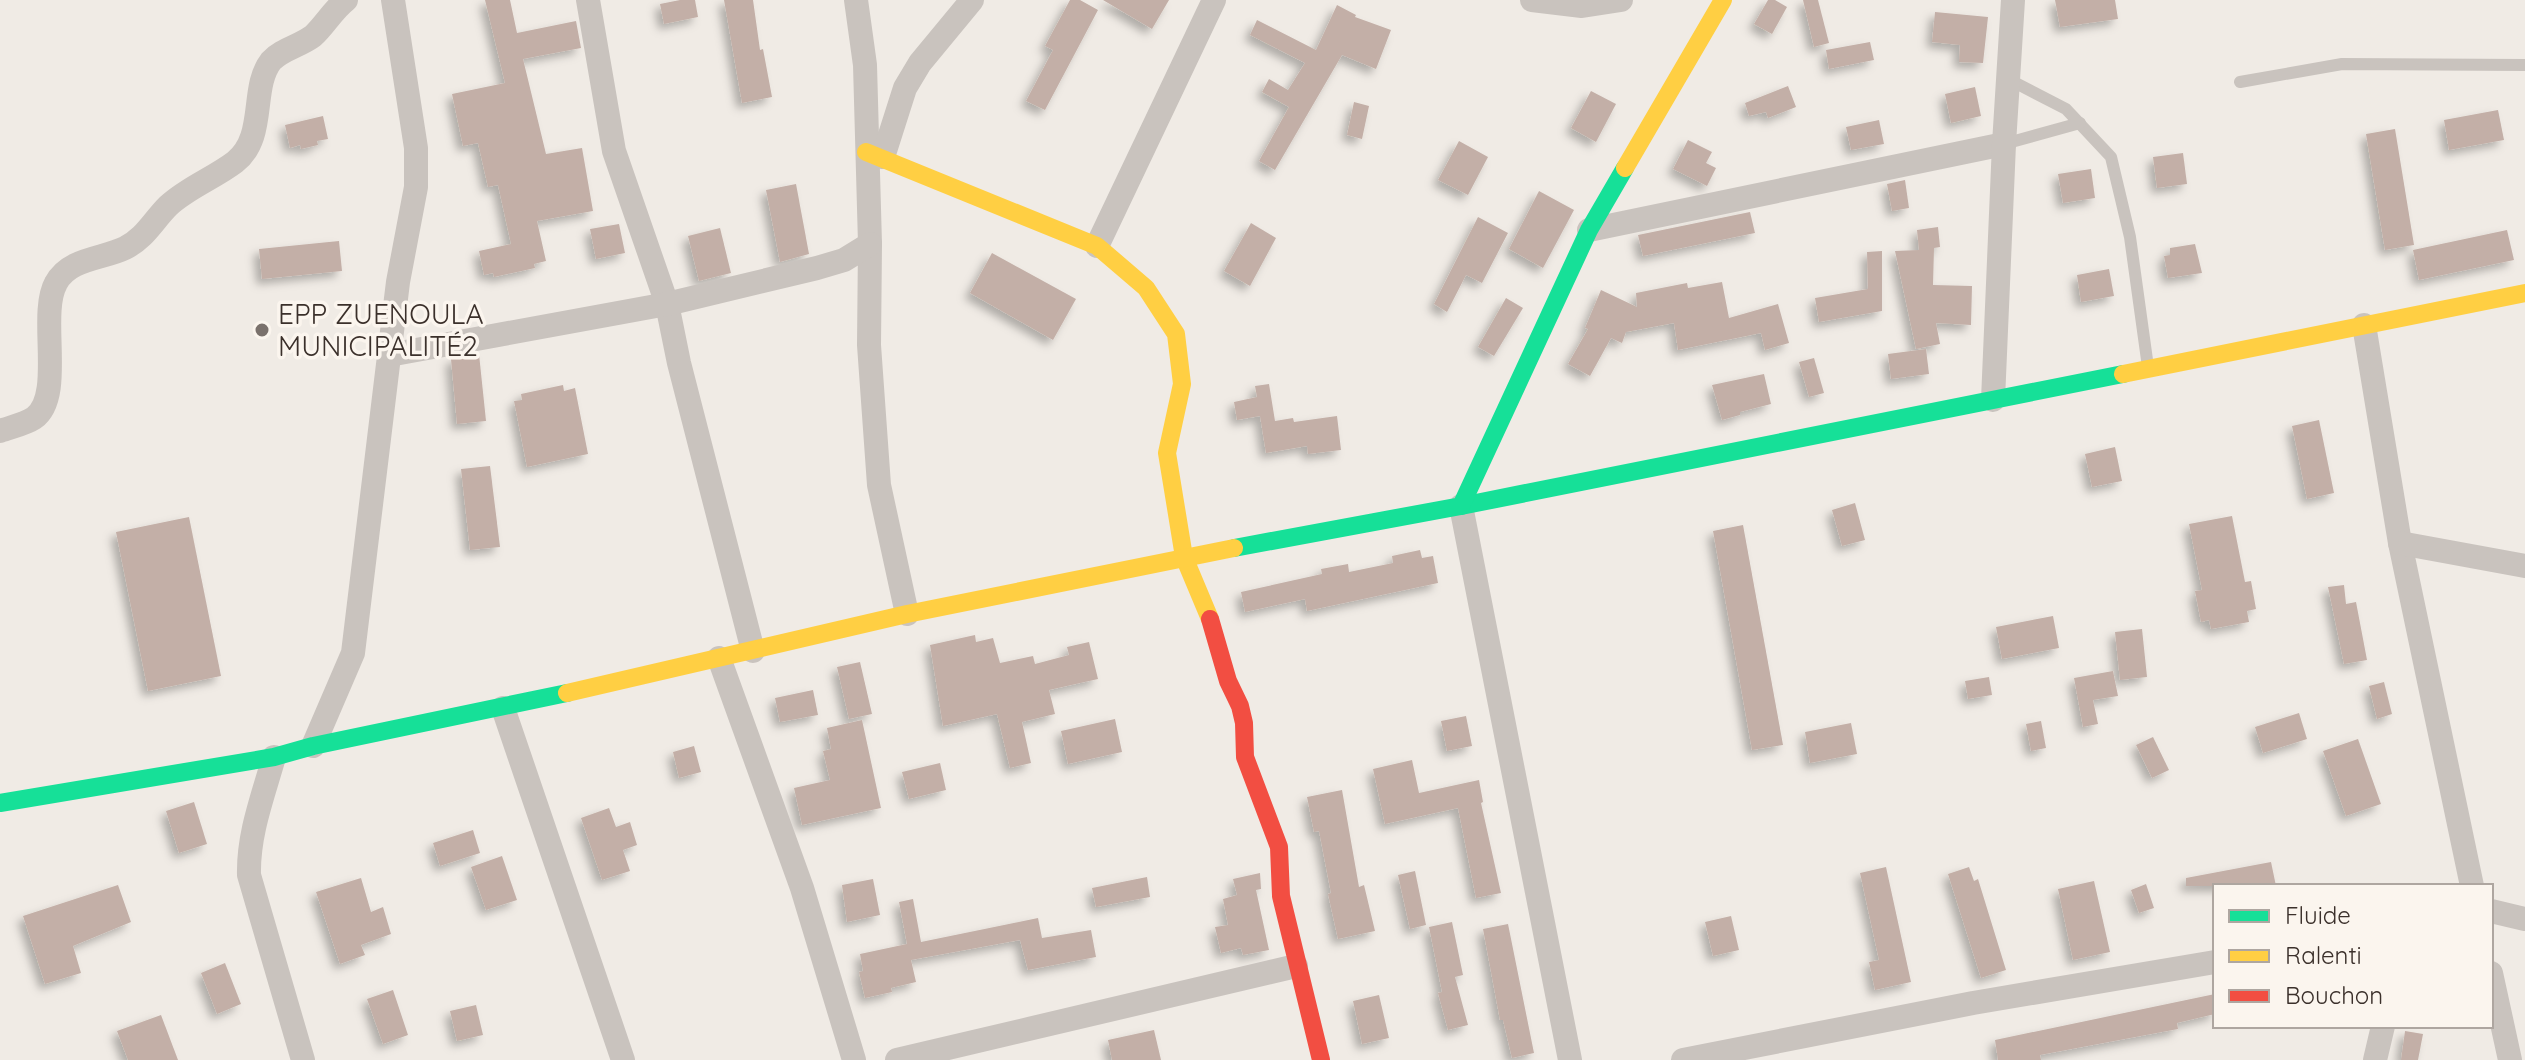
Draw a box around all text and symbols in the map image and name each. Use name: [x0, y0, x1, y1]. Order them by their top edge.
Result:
place label: EPP ZUENOULA MUNICIPALITÉ2: [278, 296, 484, 363]
marker: EPP ZUENOULA MUNICIPALITÉ2: [253, 321, 271, 339]
legend: [2213, 884, 2493, 1028]
text: Fluide: [2285, 900, 2351, 930]
text: Ralenti: [2285, 940, 2362, 970]
text: Bouchon: [2285, 980, 2383, 1010]

